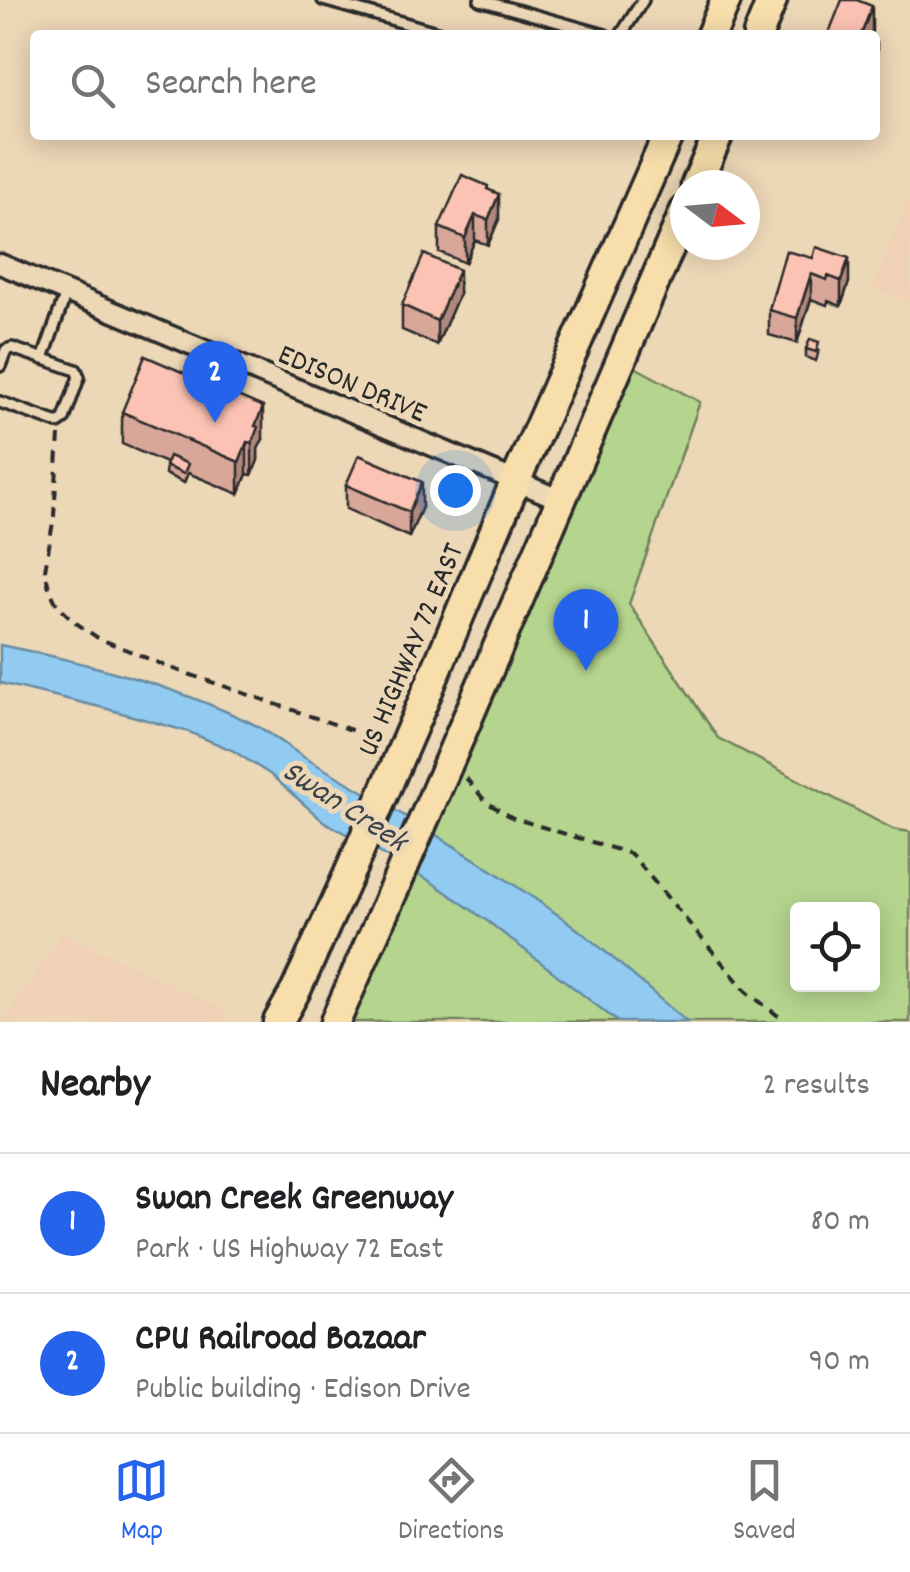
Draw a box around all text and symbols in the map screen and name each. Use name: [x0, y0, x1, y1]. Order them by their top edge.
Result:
search box: [30, 30, 880, 140]
icon: search: [65, 58, 120, 113]
text: Search here: [145, 58, 317, 113]
north arrow: [670, 170, 760, 260]
street label: EDISON DRIVE: [270, 335, 433, 437]
pin: 2: [182, 340, 248, 423]
your location: [430, 465, 481, 516]
street label: US HIGHWAY 72 EAST: [349, 537, 477, 764]
pin: 1: [554, 588, 618, 671]
water label: Swan Creek: [272, 751, 417, 867]
map controls: [790, 902, 880, 992]
button: locate: [790, 902, 880, 992]
text: Nearby: [40, 1057, 150, 1117]
text: 2 results: [763, 1064, 870, 1110]
text: Swan Creek Greenway: [135, 1173, 453, 1228]
text: 1: [69, 1200, 76, 1246]
text: 80 m: [810, 1200, 870, 1246]
text: Park · US Highway 72 East: [135, 1228, 444, 1274]
text: CPU Railroad Bazaar: [135, 1313, 426, 1368]
text: 2: [66, 1340, 79, 1386]
text: 90 m: [809, 1340, 870, 1386]
text: Public building · Edison Drive: [135, 1368, 471, 1414]
tab: Map: [114, 1453, 169, 1553]
tab: Directions: [398, 1453, 504, 1553]
tab: Saved: [733, 1453, 796, 1553]

